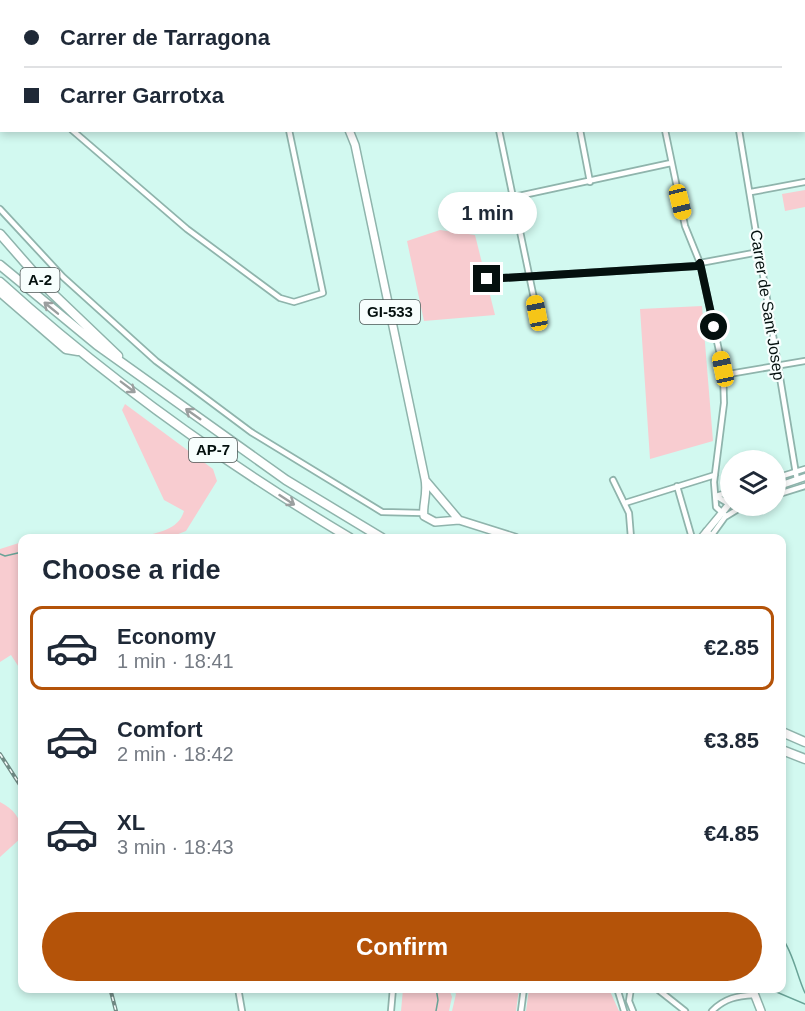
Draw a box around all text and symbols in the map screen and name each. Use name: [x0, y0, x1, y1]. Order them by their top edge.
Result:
text: Carrer de Tarragona: [60, 25, 270, 50]
text: Carrer Garrotxa: [60, 83, 224, 108]
car: [667, 182, 693, 222]
callout: 1 min: [438, 192, 536, 234]
text: 1 min: [461, 202, 514, 224]
street label: Carrer de Sant Josep: [747, 229, 788, 382]
route end: [473, 265, 500, 292]
road number: A-2: [20, 268, 60, 292]
car: [525, 294, 549, 332]
road number: GI-533: [360, 300, 420, 324]
one-way arrow: [43, 301, 59, 314]
route start: [700, 313, 727, 340]
car: [710, 350, 736, 388]
one-way arrow: [120, 381, 136, 393]
one-way arrow: [185, 408, 201, 420]
road number: AP-7: [189, 438, 237, 462]
map controls: [720, 450, 786, 516]
button: layers: [720, 450, 786, 516]
one-way arrow: [278, 494, 295, 506]
text: Choose a ride: [42, 555, 221, 585]
icon: car: [45, 621, 99, 675]
text: Economy: [117, 624, 216, 649]
text: €2.85: [704, 635, 759, 660]
text: 1 min · 18:41: [117, 650, 234, 672]
icon: car: [45, 714, 99, 768]
text: Comfort: [117, 717, 203, 742]
text: €3.85: [704, 728, 759, 753]
text: 2 min · 18:42: [117, 743, 234, 765]
icon: car: [45, 807, 99, 861]
text: XL: [117, 810, 145, 835]
text: €4.85: [704, 821, 759, 846]
text: 3 min · 18:43: [117, 836, 234, 858]
button: Confirm: [42, 912, 762, 981]

